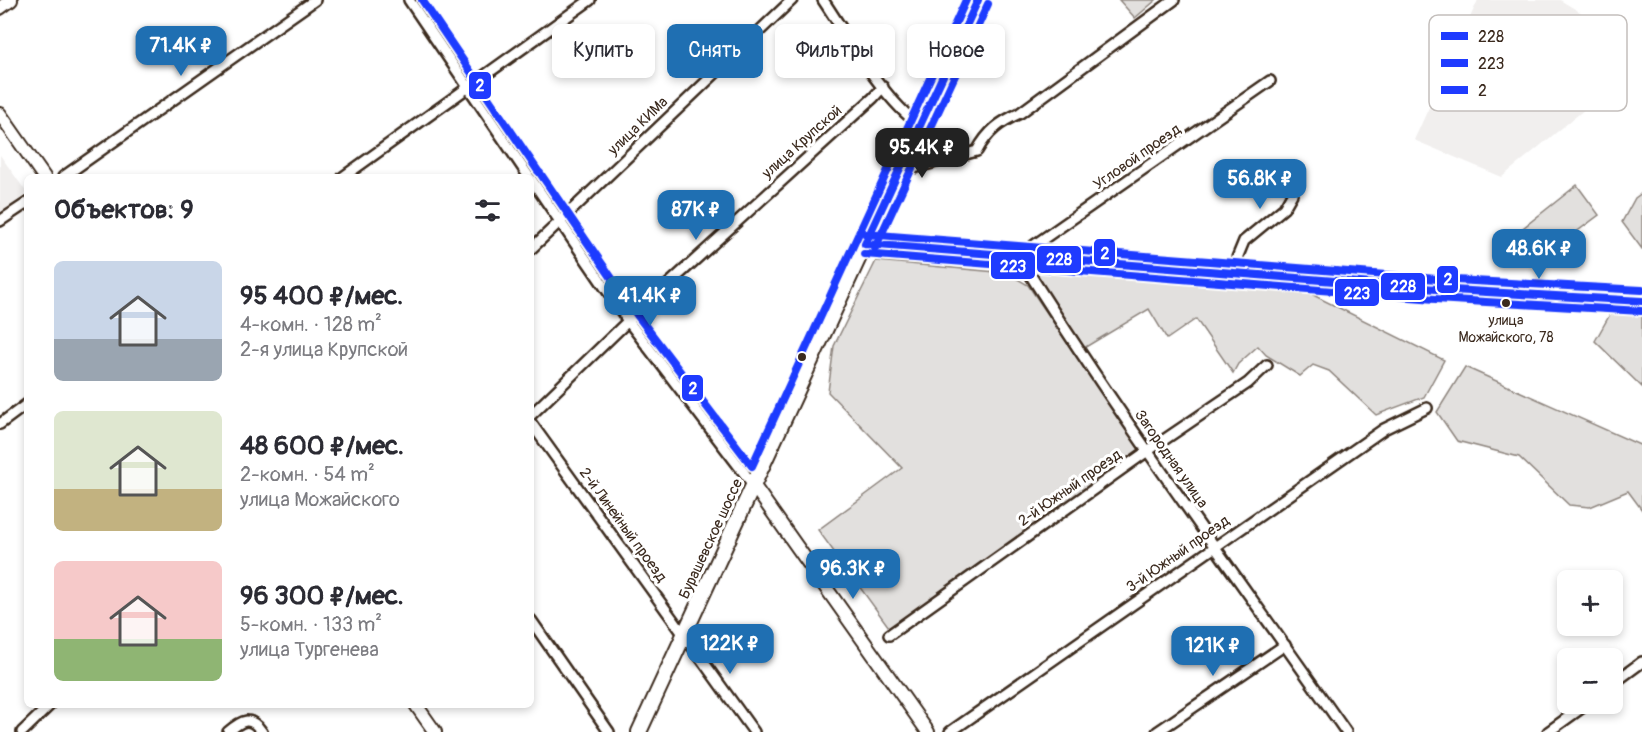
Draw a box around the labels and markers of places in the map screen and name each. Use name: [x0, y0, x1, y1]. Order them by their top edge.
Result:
pin: 71.4K ₽: [126, 26, 236, 77]
pin: 95.4K ₽: [867, 128, 977, 179]
pin: 56.8K ₽: [1205, 159, 1315, 210]
pin: 87K ₽: [654, 190, 738, 241]
pin: 48.6K ₽: [1484, 229, 1594, 280]
pin: 41.4K ₽: [595, 276, 705, 327]
marker: улица Можайского, 78: [1500, 297, 1512, 309]
place label: улица Можайского, 78: [1459, 312, 1554, 346]
unlabelled marker: [796, 351, 808, 363]
pin: 96.3K ₽: [798, 549, 908, 600]
pin: 122K ₽: [681, 624, 779, 675]
pin: 121K ₽: [1164, 626, 1262, 677]

